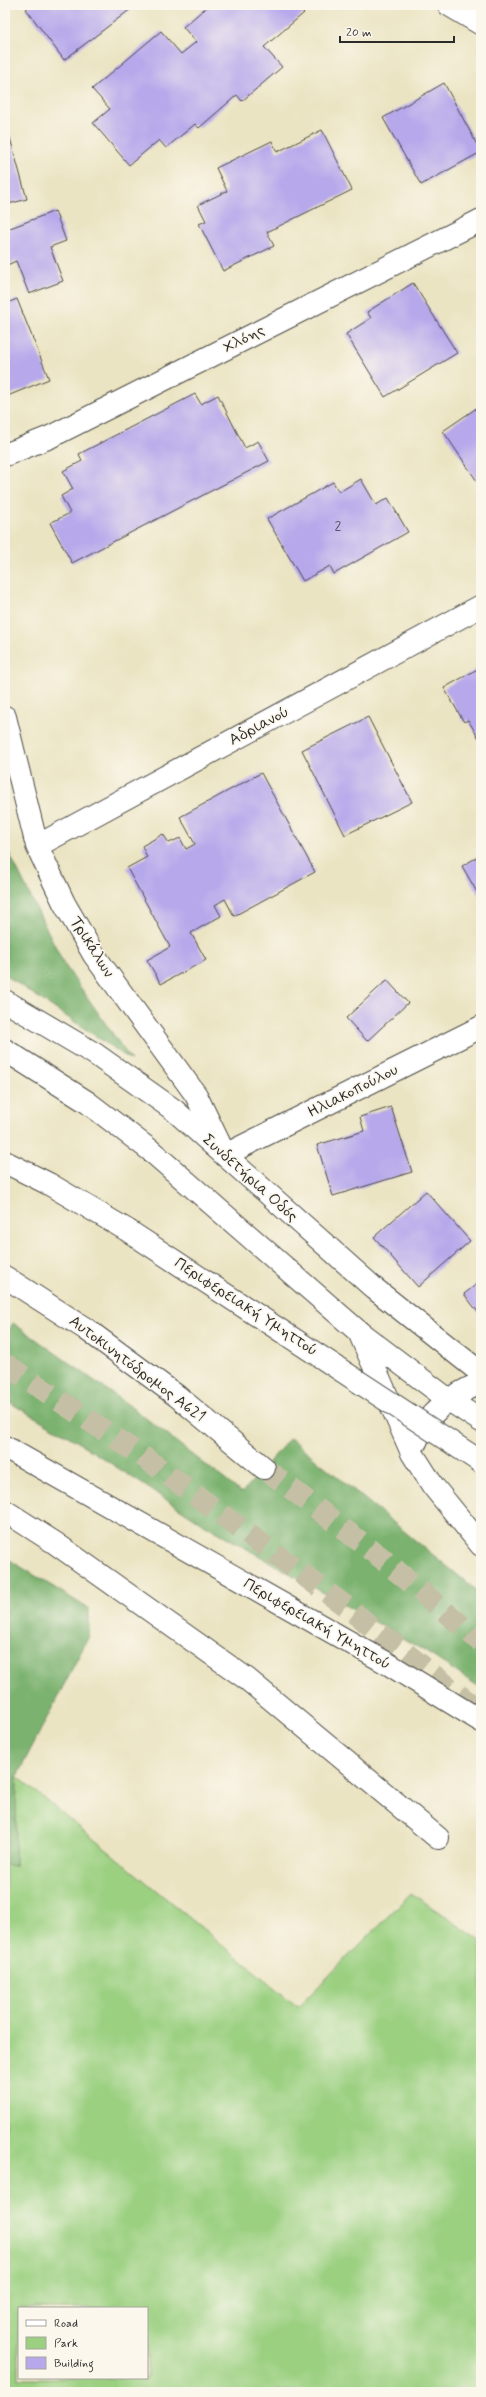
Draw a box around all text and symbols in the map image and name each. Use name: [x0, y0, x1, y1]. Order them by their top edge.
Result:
scale bar: [340, 18, 454, 44]
text: 20 m: [346, 25, 372, 41]
street label: Χλόης: [220, 320, 268, 358]
house number: 2: [335, 517, 342, 535]
street label: Αδριανού: [225, 701, 293, 751]
street label: Τρικάλων: [65, 912, 119, 982]
street label: Ηλιακοπούλου: [304, 1059, 402, 1123]
street label: Συνδετήρια Οδός: [198, 1129, 302, 1227]
street label: Περιφερειακή Υμηττού: [170, 1253, 322, 1361]
street label: Αυτοκινητόδρομος Α621: [65, 1311, 209, 1427]
street label: Περιφερειακή Υμηττού: [240, 1573, 394, 1675]
legend: [18, 2307, 148, 2379]
text: Road: [54, 2316, 78, 2332]
text: Park: [54, 2336, 78, 2352]
text: Building: [54, 2356, 94, 2373]

